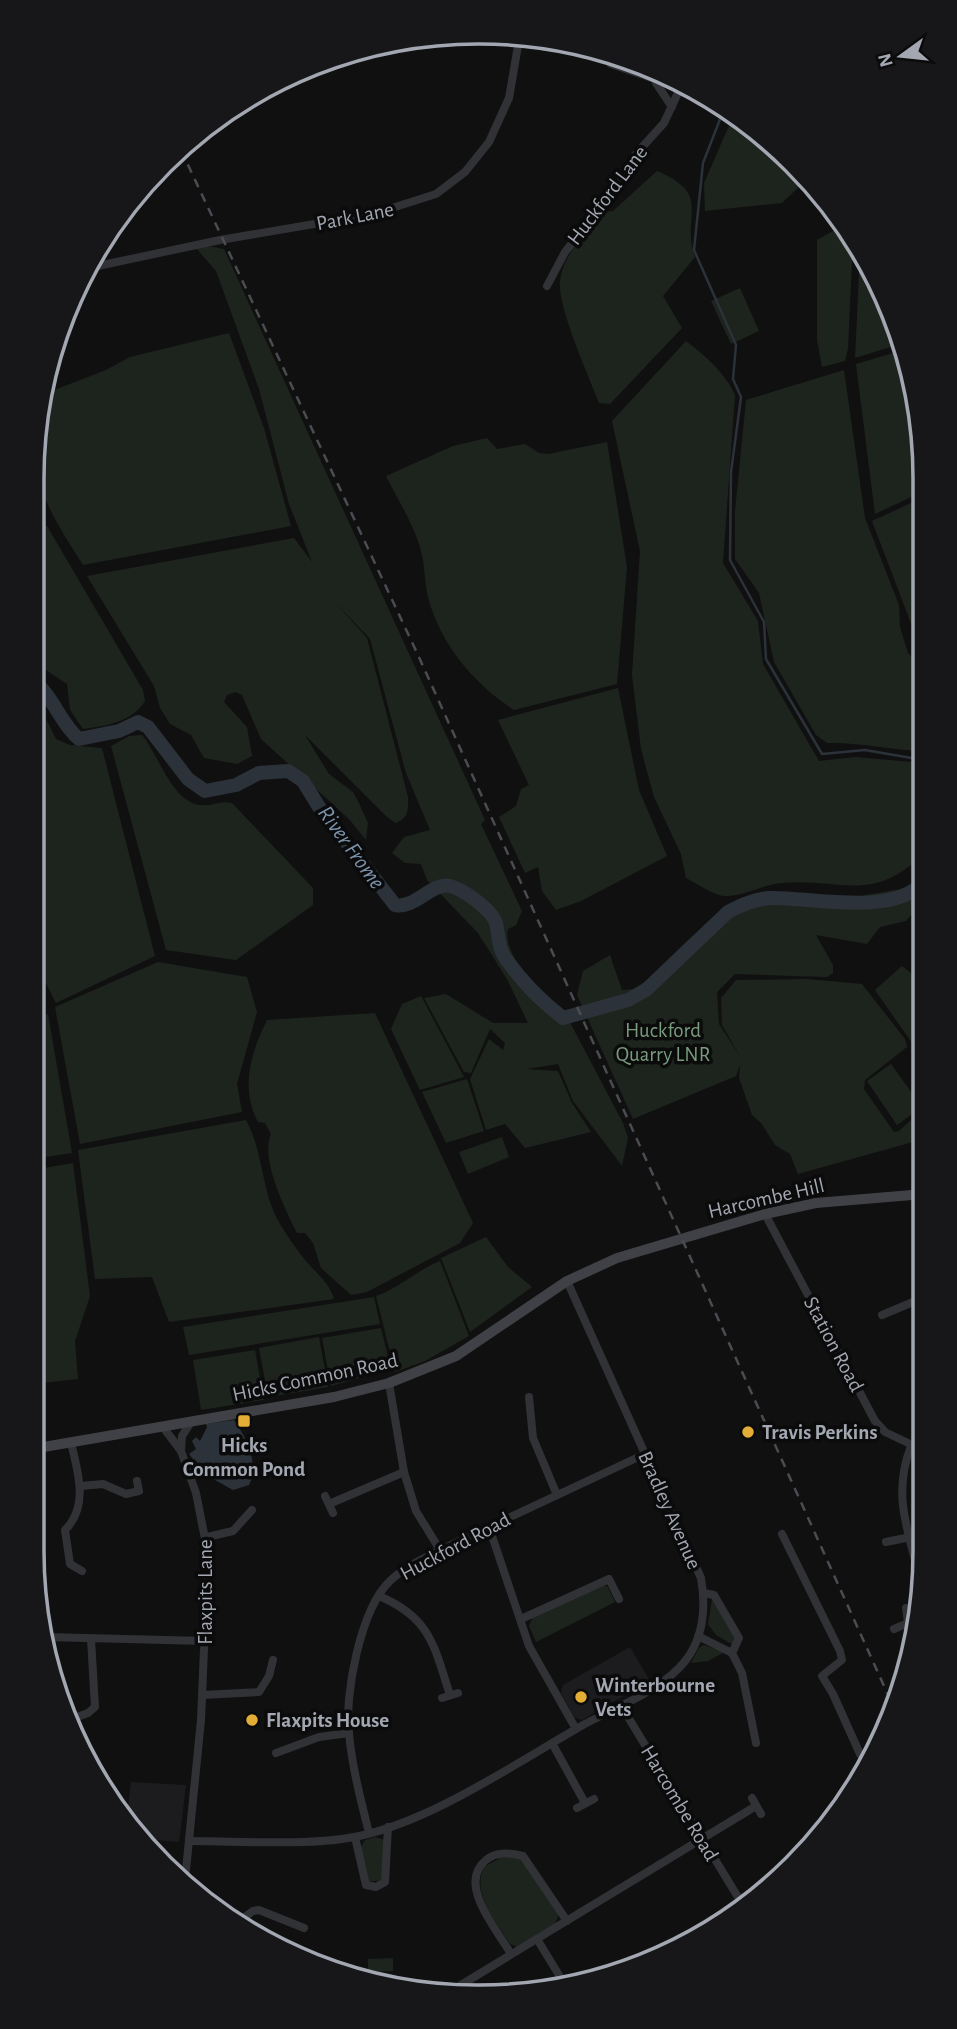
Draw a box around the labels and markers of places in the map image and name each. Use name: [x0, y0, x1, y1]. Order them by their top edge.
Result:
marker: Hicks Common Pond: [236, 1413, 252, 1429]
place label: Travis Perkins: [762, 1422, 878, 1443]
marker: Travis Perkins: [740, 1424, 756, 1440]
place label: Hicks Common Pond: [183, 1435, 305, 1480]
place label: Winterbourne Vets: [595, 1675, 715, 1720]
marker: Winterbourne Vets: [573, 1689, 589, 1705]
place label: Flaxpits House: [266, 1710, 389, 1731]
marker: Flaxpits House: [244, 1712, 260, 1728]

